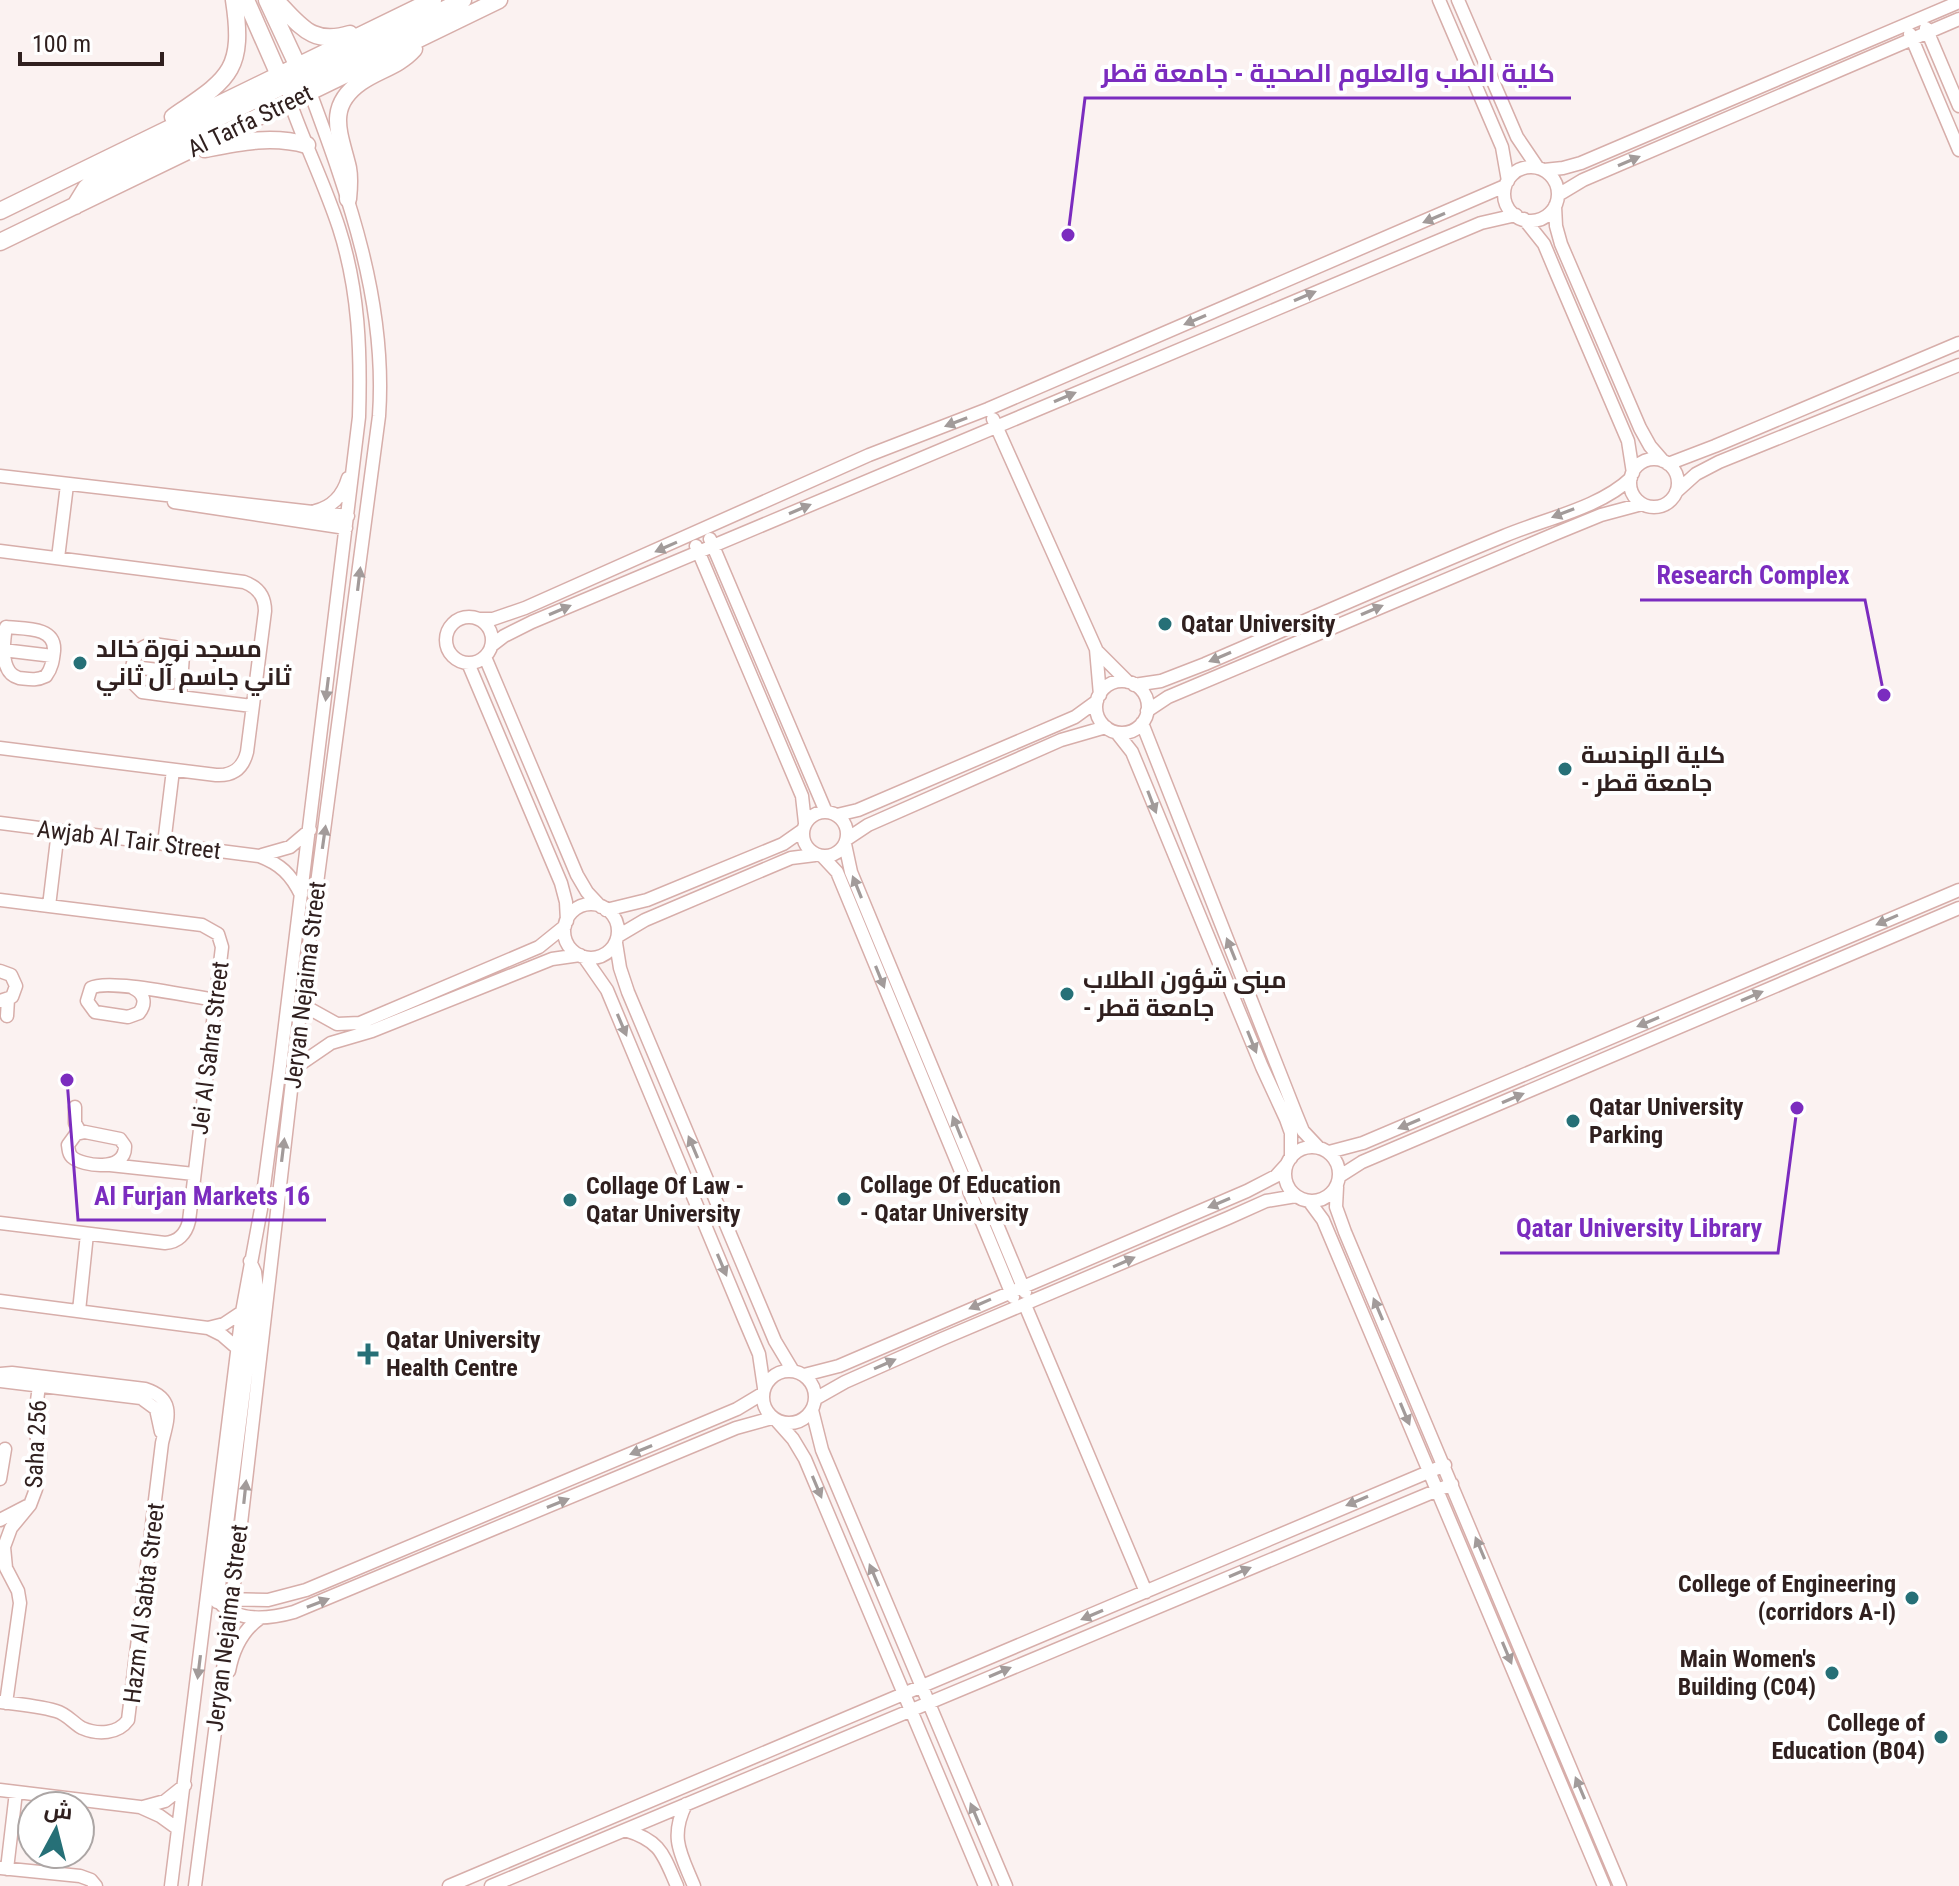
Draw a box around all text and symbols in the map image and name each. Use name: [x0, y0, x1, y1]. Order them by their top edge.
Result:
scale bar: [20, 16, 162, 66]
text: 100 m: [32, 30, 91, 58]
callout: كلية الطب والعلوم الصحية - جامعة قطر: [1085, 48, 1571, 98]
text: كلية الطب والعلوم الصحية - جامعة قطر: [1100, 58, 1555, 91]
street label: Al Tarfa Street: [183, 79, 317, 163]
one-way arrow: [1617, 154, 1640, 167]
one-way arrow: [1422, 212, 1446, 225]
one-way arrow: [1293, 290, 1317, 303]
one-way arrow: [1183, 314, 1207, 327]
one-way arrow: [1053, 390, 1077, 403]
one-way arrow: [944, 416, 968, 429]
one-way arrow: [788, 502, 812, 515]
one-way arrow: [1551, 507, 1575, 520]
one-way arrow: [654, 541, 678, 554]
callout: Research Complex: [1640, 550, 1865, 600]
text: Research Complex: [1656, 560, 1850, 590]
one-way arrow: [353, 566, 366, 591]
one-way arrow: [548, 603, 572, 616]
one-way arrow: [1360, 604, 1383, 617]
place label: Qatar University: [1181, 610, 1336, 638]
marker: Qatar University: [1156, 615, 1174, 633]
place label: مسجد نورة خالد ثاني جاسم آل ثاني: [96, 635, 292, 696]
one-way arrow: [1208, 651, 1232, 664]
marker: مسجد نورة خالد ثاني جاسم آل ثاني: [71, 654, 89, 672]
one-way arrow: [320, 677, 333, 702]
place label: كلية الهندسة - جامعة قطر: [1581, 741, 1725, 797]
marker: كلية الهندسة - جامعة قطر: [1556, 760, 1574, 778]
one-way arrow: [1145, 790, 1158, 814]
street label: Awjab Al Tair Street: [36, 815, 222, 865]
one-way arrow: [318, 824, 331, 849]
one-way arrow: [851, 875, 864, 899]
street label: Jeryan Nejaima Street: [278, 880, 332, 1090]
one-way arrow: [1875, 914, 1899, 927]
one-way arrow: [1224, 937, 1237, 961]
street label: Jei Al Sahra Street: [185, 960, 235, 1136]
one-way arrow: [874, 965, 887, 989]
place label: مبنى شؤون الطلاب - جامعة قطر: [1083, 966, 1287, 1022]
marker: مبنى شؤون الطلاب - جامعة قطر: [1058, 985, 1076, 1003]
one-way arrow: [1740, 989, 1764, 1002]
one-way arrow: [615, 1013, 628, 1037]
one-way arrow: [1636, 1015, 1660, 1028]
one-way arrow: [1245, 1030, 1258, 1054]
one-way arrow: [1501, 1091, 1524, 1104]
place label: Qatar University Parking: [1589, 1093, 1744, 1149]
marker: Qatar University Parking: [1564, 1112, 1582, 1130]
one-way arrow: [950, 1115, 963, 1139]
one-way arrow: [1397, 1117, 1420, 1130]
one-way arrow: [687, 1135, 700, 1159]
one-way arrow: [277, 1137, 290, 1162]
callout: Al Furjan Markets 16: [78, 1170, 326, 1220]
place label: Collage Of Education - Qatar University: [860, 1171, 1061, 1227]
place label: Collage Of Law - Qatar University: [586, 1172, 744, 1228]
text: Al Furjan Markets 16: [94, 1181, 310, 1211]
marker: Collage Of Education - Qatar University: [835, 1190, 853, 1208]
marker: Collage Of Law - Qatar University: [561, 1191, 579, 1209]
one-way arrow: [1207, 1196, 1231, 1209]
callout: Qatar University Library: [1500, 1203, 1778, 1253]
text: Qatar University Library: [1516, 1213, 1762, 1243]
one-way arrow: [715, 1253, 728, 1277]
one-way arrow: [1112, 1255, 1136, 1269]
one-way arrow: [1372, 1297, 1385, 1320]
one-way arrow: [968, 1298, 992, 1311]
place label: Qatar University Health Centre: [386, 1326, 541, 1382]
marker: Qatar University Health Centre: [357, 1343, 379, 1365]
one-way arrow: [873, 1358, 897, 1371]
street label: Saha 256: [20, 1399, 52, 1489]
one-way arrow: [1398, 1402, 1411, 1426]
one-way arrow: [629, 1443, 653, 1456]
one-way arrow: [810, 1475, 823, 1499]
one-way arrow: [238, 1479, 251, 1504]
one-way arrow: [1345, 1495, 1369, 1508]
one-way arrow: [546, 1496, 570, 1509]
street label: Hazm Al Sabta Street: [118, 1501, 170, 1705]
street label: Jeryan Nejaima Street: [200, 1523, 254, 1733]
one-way arrow: [1473, 1536, 1486, 1560]
one-way arrow: [868, 1563, 881, 1586]
one-way arrow: [1228, 1565, 1252, 1578]
place label: College of Engineering (corridors A-I): [1678, 1570, 1896, 1626]
marker: College of Engineering (corridors A-I): [1903, 1589, 1921, 1607]
one-way arrow: [306, 1596, 330, 1609]
one-way arrow: [1080, 1608, 1104, 1621]
one-way arrow: [1500, 1641, 1513, 1665]
place label: Main Women's Building (C04): [1678, 1645, 1816, 1701]
one-way arrow: [192, 1655, 205, 1680]
marker: Main Women's Building (C04): [1823, 1664, 1841, 1682]
one-way arrow: [988, 1666, 1012, 1679]
place label: College of Education (B04): [1771, 1709, 1925, 1765]
marker: College of Education (B04): [1932, 1728, 1950, 1746]
one-way arrow: [1573, 1776, 1586, 1800]
north arrow: [16, 1790, 96, 1870]
text: ش: [43, 1797, 74, 1826]
one-way arrow: [969, 1802, 982, 1826]

